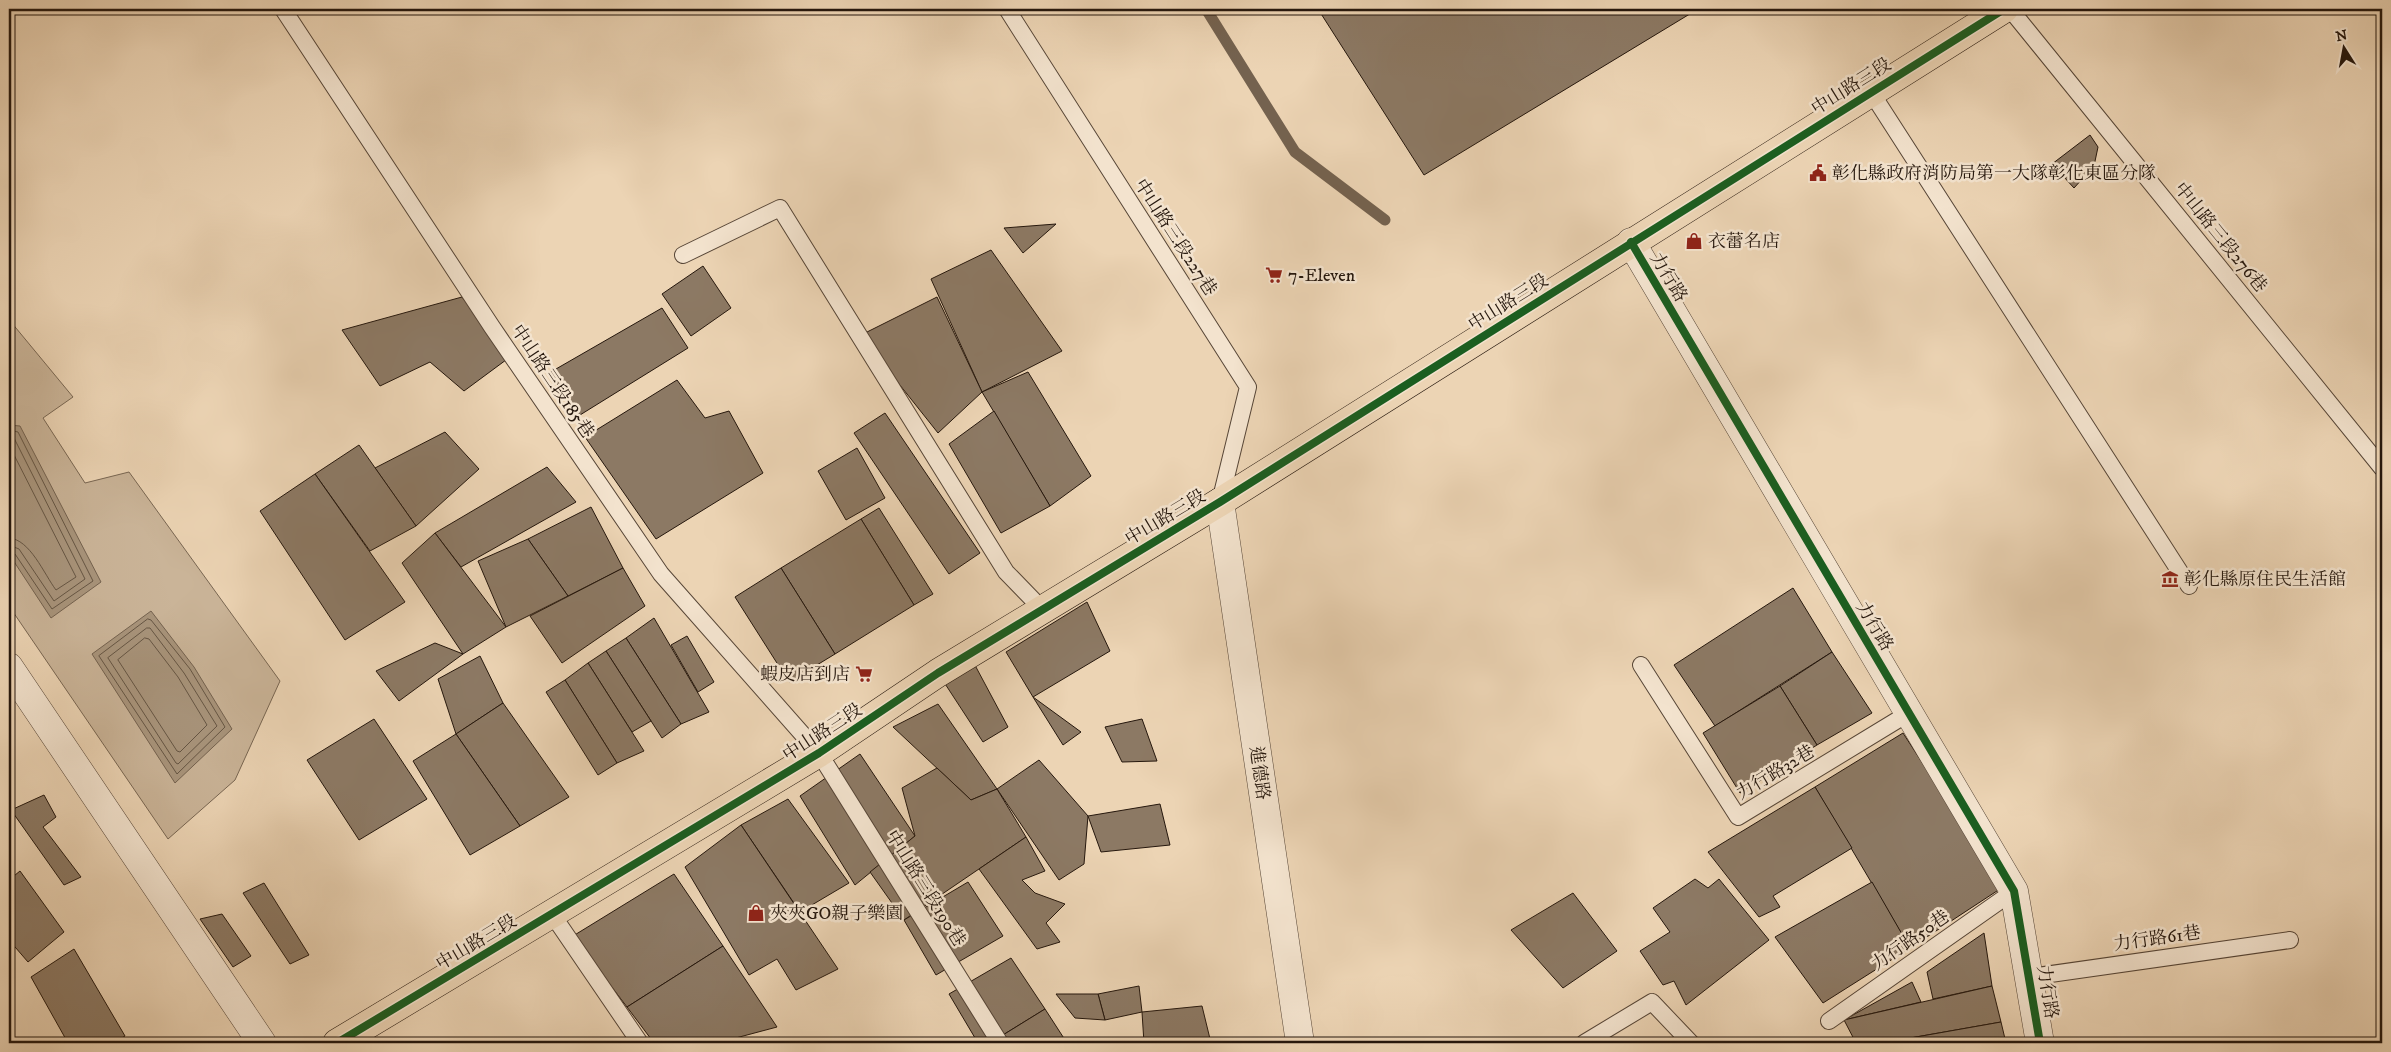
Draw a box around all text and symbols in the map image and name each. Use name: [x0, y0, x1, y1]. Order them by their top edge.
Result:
north arrow: [2318, 22, 2368, 72]
text: N: [2334, 26, 2350, 46]
street label: 中山路三段: [1808, 54, 1896, 120]
public building icon: 彰化縣政府消防局第一大隊彰化東區分隊: [1808, 163, 1828, 183]
place label: 彰化縣政府消防局第一大隊彰化東區分隊: [1832, 163, 2156, 185]
street label: 中山路三段227巷: [1129, 175, 1221, 300]
street label: 中山路三段276巷: [2169, 178, 2271, 297]
shop icon: 衣蕾名店: [1684, 231, 1704, 251]
place label: 衣蕾名店: [1708, 231, 1780, 253]
street label: 力行路: [1645, 249, 1691, 306]
supermarket icon: 7-Eleven: [1264, 265, 1284, 285]
place label: 7-Eleven: [1288, 265, 1356, 287]
street label: 中山路三段: [1465, 270, 1553, 336]
street label: 中山路三段185巷: [506, 320, 598, 443]
street label: 中山路三段: [1121, 485, 1210, 550]
museum icon: 彰化縣原住民生活館: [2160, 569, 2180, 589]
place label: 彰化縣原住民生活館: [2184, 569, 2346, 591]
street label: 力行路: [1851, 598, 1897, 655]
place label: 蝦皮店到店: [760, 664, 850, 686]
supermarket icon: 蝦皮店到店: [854, 664, 874, 684]
street label: 中山路三段: [779, 699, 866, 767]
street label: 力行路32巷: [1732, 741, 1819, 805]
street label: 進德路: [1244, 745, 1274, 801]
street label: 中山路三段190巷: [881, 826, 970, 951]
shop icon: 夾夾GO親子樂園: [746, 903, 766, 923]
place label: 夾夾GO親子樂園: [770, 903, 903, 925]
street label: 力行路50巷: [1867, 906, 1954, 976]
street label: 中山路三段: [432, 910, 521, 975]
street label: 力行路61巷: [2112, 922, 2202, 956]
street label: 力行路: [2032, 964, 2062, 1021]

